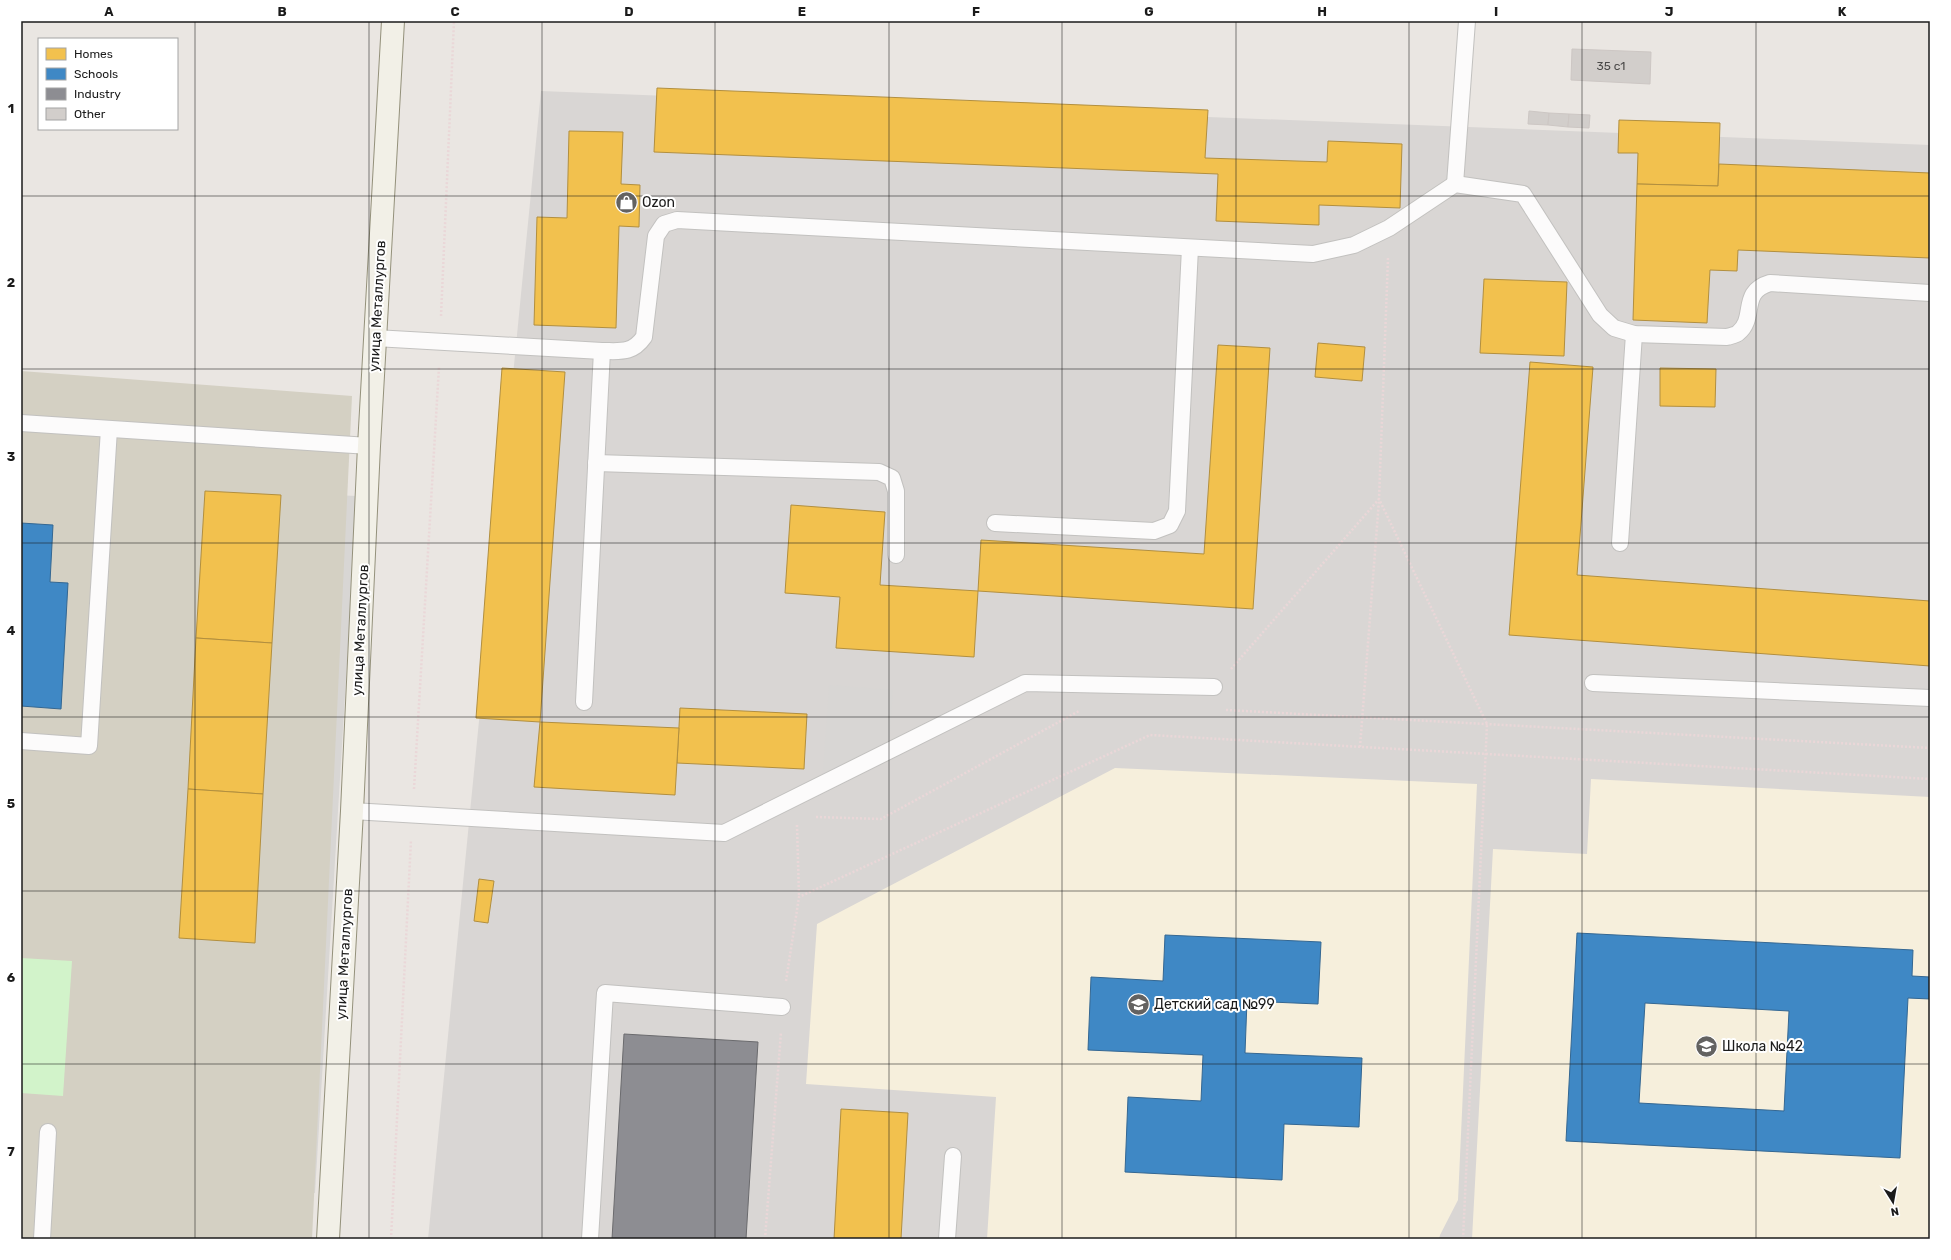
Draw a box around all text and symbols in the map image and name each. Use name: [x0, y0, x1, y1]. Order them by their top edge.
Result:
text: A: [104, 4, 114, 19]
text: B: [277, 4, 287, 19]
text: C: [450, 4, 460, 19]
text: D: [624, 4, 634, 19]
text: E: [798, 4, 806, 19]
text: F: [972, 4, 980, 19]
text: G: [1144, 4, 1154, 19]
text: H: [1317, 4, 1327, 19]
text: I: [1494, 4, 1498, 19]
text: J: [1665, 4, 1673, 19]
text: K: [1838, 4, 1847, 19]
legend: [38, 38, 178, 130]
text: Homes: [74, 47, 113, 61]
house number: 35 с1: [1596, 59, 1626, 73]
text: Schools: [74, 67, 118, 81]
text: Industry: [74, 87, 121, 101]
text: 1: [8, 101, 14, 116]
text: Other: [74, 107, 106, 121]
shop icon: Ozon: [613, 189, 639, 215]
place label: Ozon: [642, 194, 675, 211]
street label: улица Металлургов: [366, 240, 389, 372]
text: 2: [7, 275, 15, 290]
text: 3: [7, 449, 16, 464]
street label: улица Металлургов: [349, 564, 372, 696]
text: 4: [7, 623, 16, 638]
text: 5: [7, 796, 15, 811]
street label: улица Металлургов: [333, 888, 356, 1020]
text: 6: [7, 970, 16, 985]
school or university icon: Детский сад №99: [1126, 991, 1152, 1017]
place label: Детский сад №99: [1154, 996, 1275, 1013]
school or university icon: Школа №42: [1693, 1033, 1719, 1059]
place label: Школа №42: [1722, 1038, 1803, 1055]
text: 7: [7, 1144, 15, 1159]
north arrow: [1873, 1182, 1913, 1222]
text: N: [1890, 1204, 1900, 1218]

